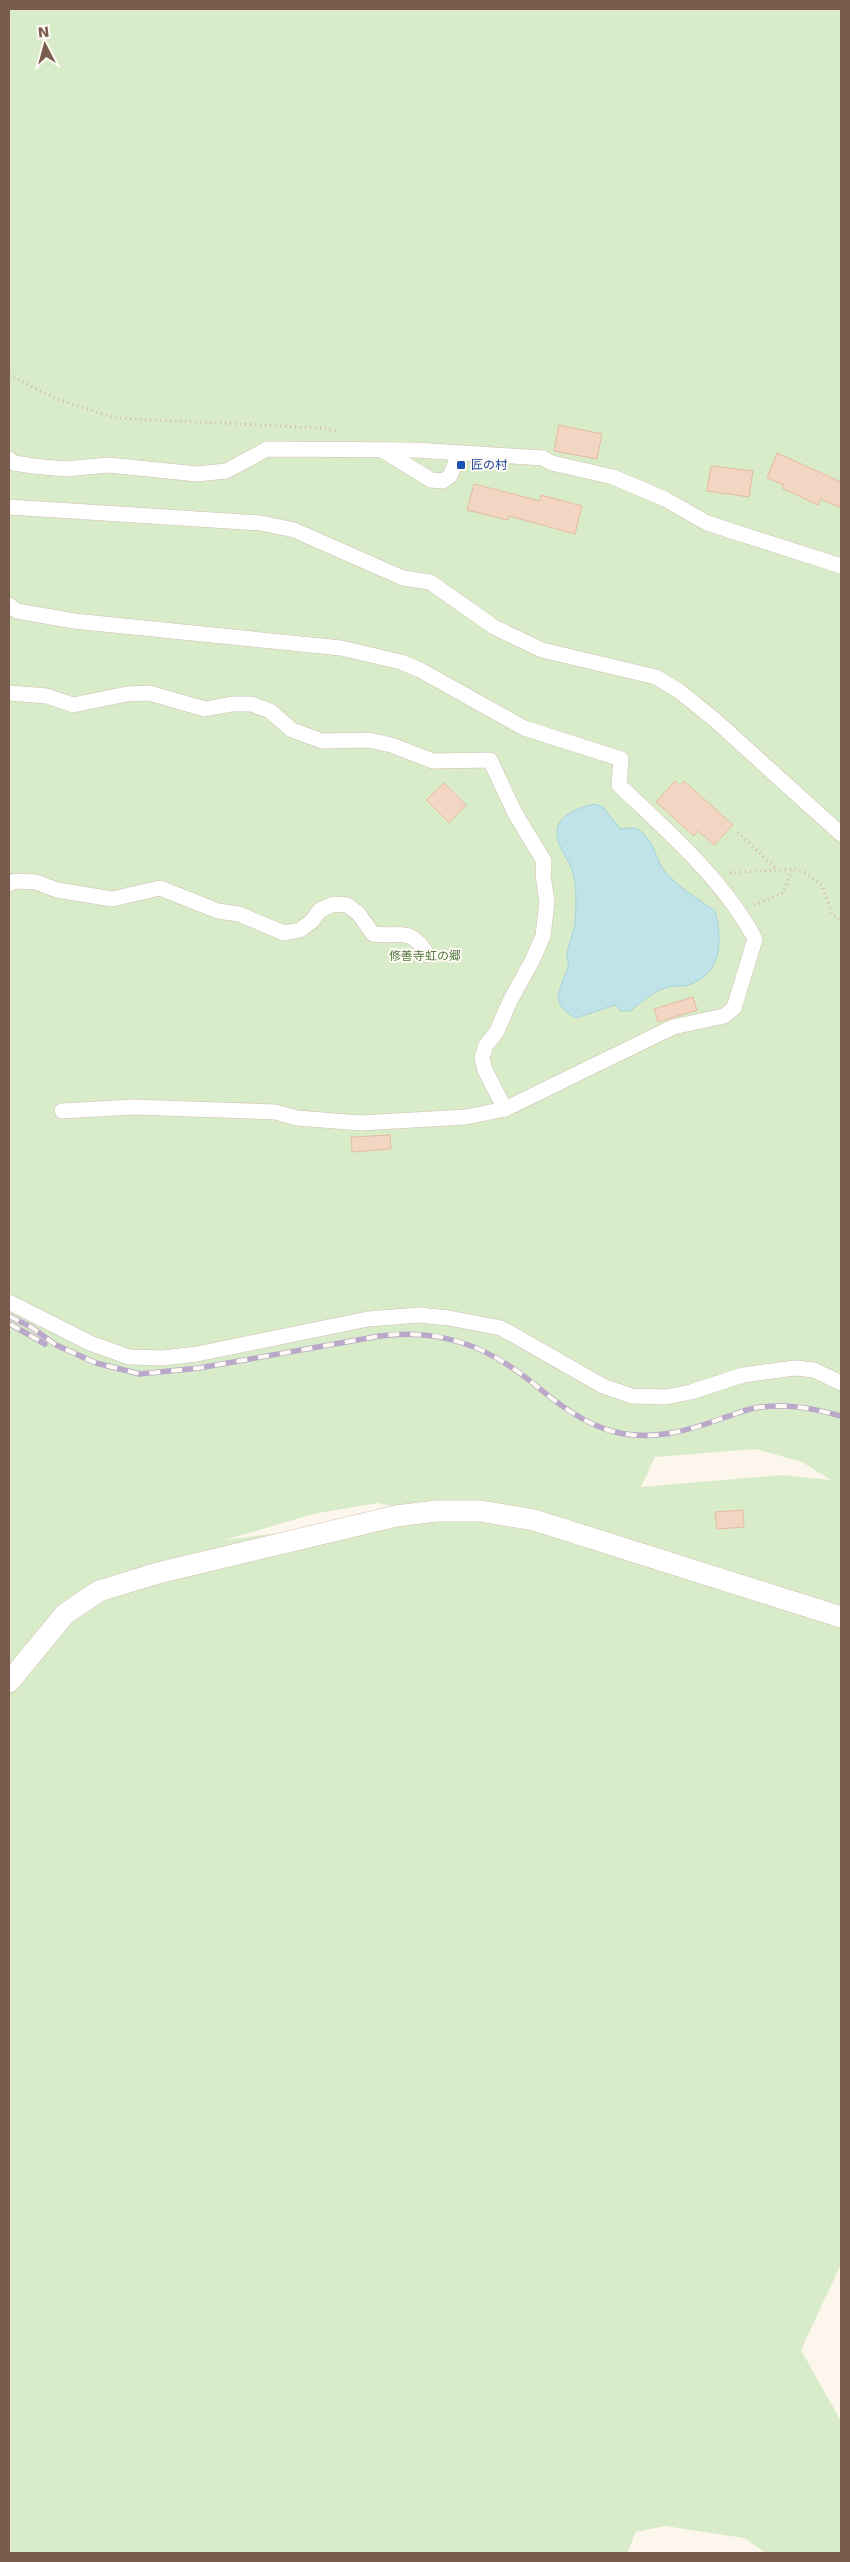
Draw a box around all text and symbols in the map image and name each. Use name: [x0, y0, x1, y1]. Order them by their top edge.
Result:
north arrow: [20, 20, 70, 70]
text: N: [37, 24, 50, 41]
place label: 匠の村: [471, 458, 508, 472]
marker: 匠の村: [455, 459, 467, 471]
park label: 修善寺虹の郷: [389, 949, 461, 963]

